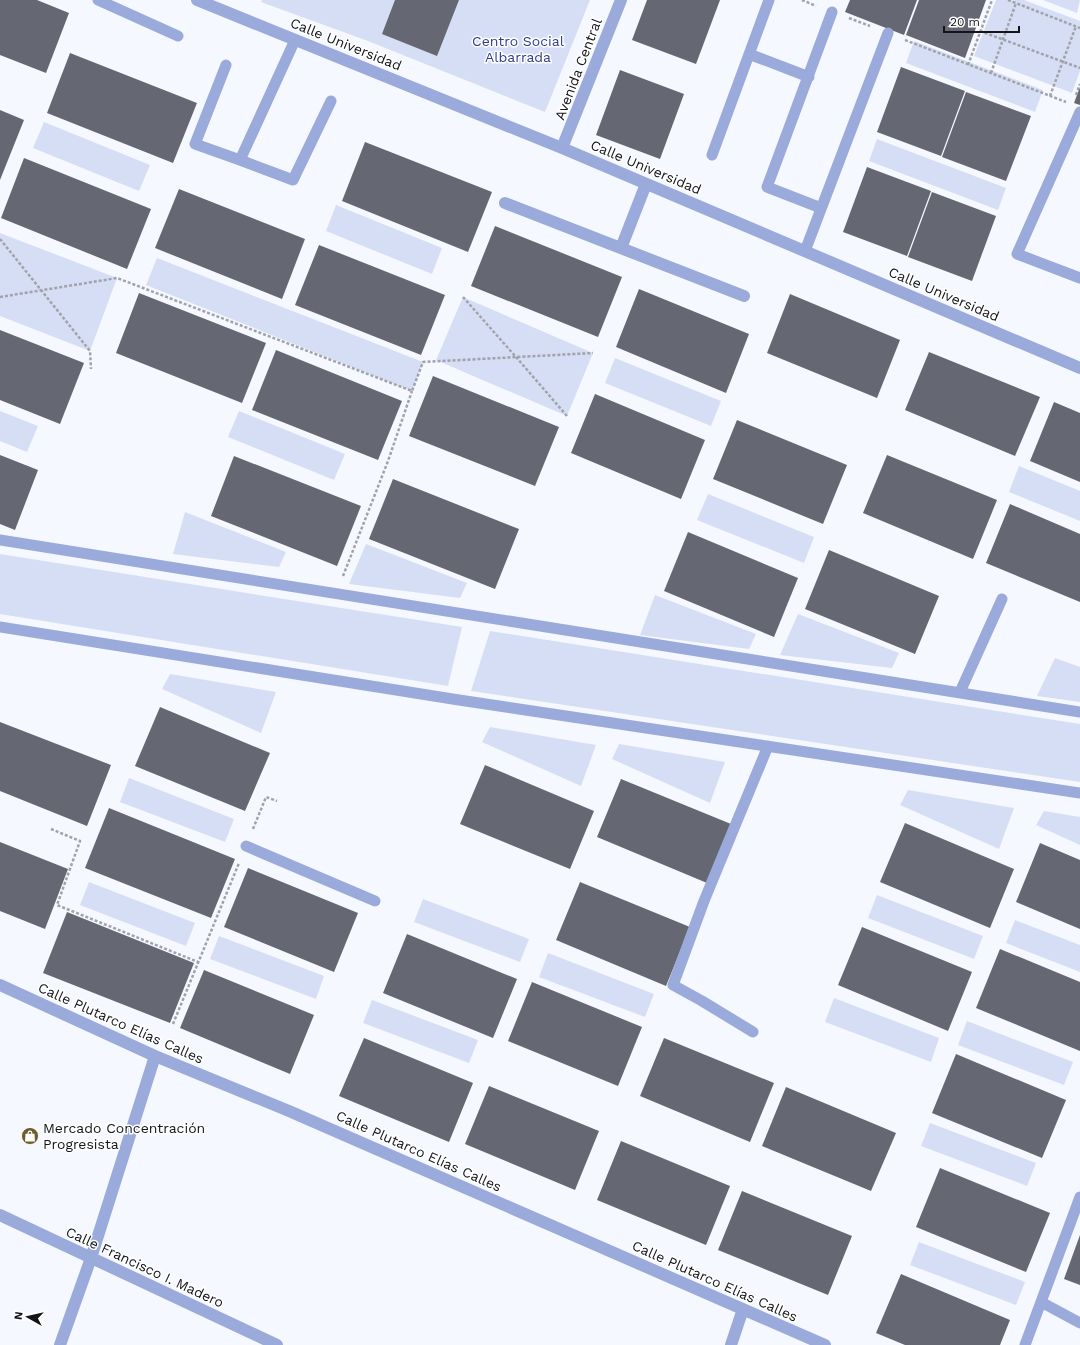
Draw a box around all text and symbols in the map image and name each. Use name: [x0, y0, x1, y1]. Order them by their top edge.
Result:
scale bar: [944, 8, 1019, 34]
street label: Calle Universidad: [288, 14, 404, 74]
street label: Avenida Central: [551, 15, 605, 122]
text: 20 m: [950, 15, 980, 29]
park label: Centro Social Albarrada: [472, 33, 565, 65]
street label: Calle Universidad: [588, 136, 704, 198]
street label: Calle Universidad: [886, 263, 1002, 325]
street label: Calle Plutarco Elías Calles: [36, 979, 206, 1067]
street label: Calle Plutarco Elías Calles: [334, 1107, 504, 1195]
place label: Mercado Concentración Progresista: [43, 1120, 205, 1152]
shop icon: Mercado Concentración Progresista: [20, 1126, 40, 1146]
street label: Calle Francisco I. Madero: [64, 1223, 226, 1311]
street label: Calle Plutarco Elías Calles: [630, 1237, 800, 1325]
north arrow: [8, 1297, 48, 1337]
text: N: [12, 1311, 26, 1321]

